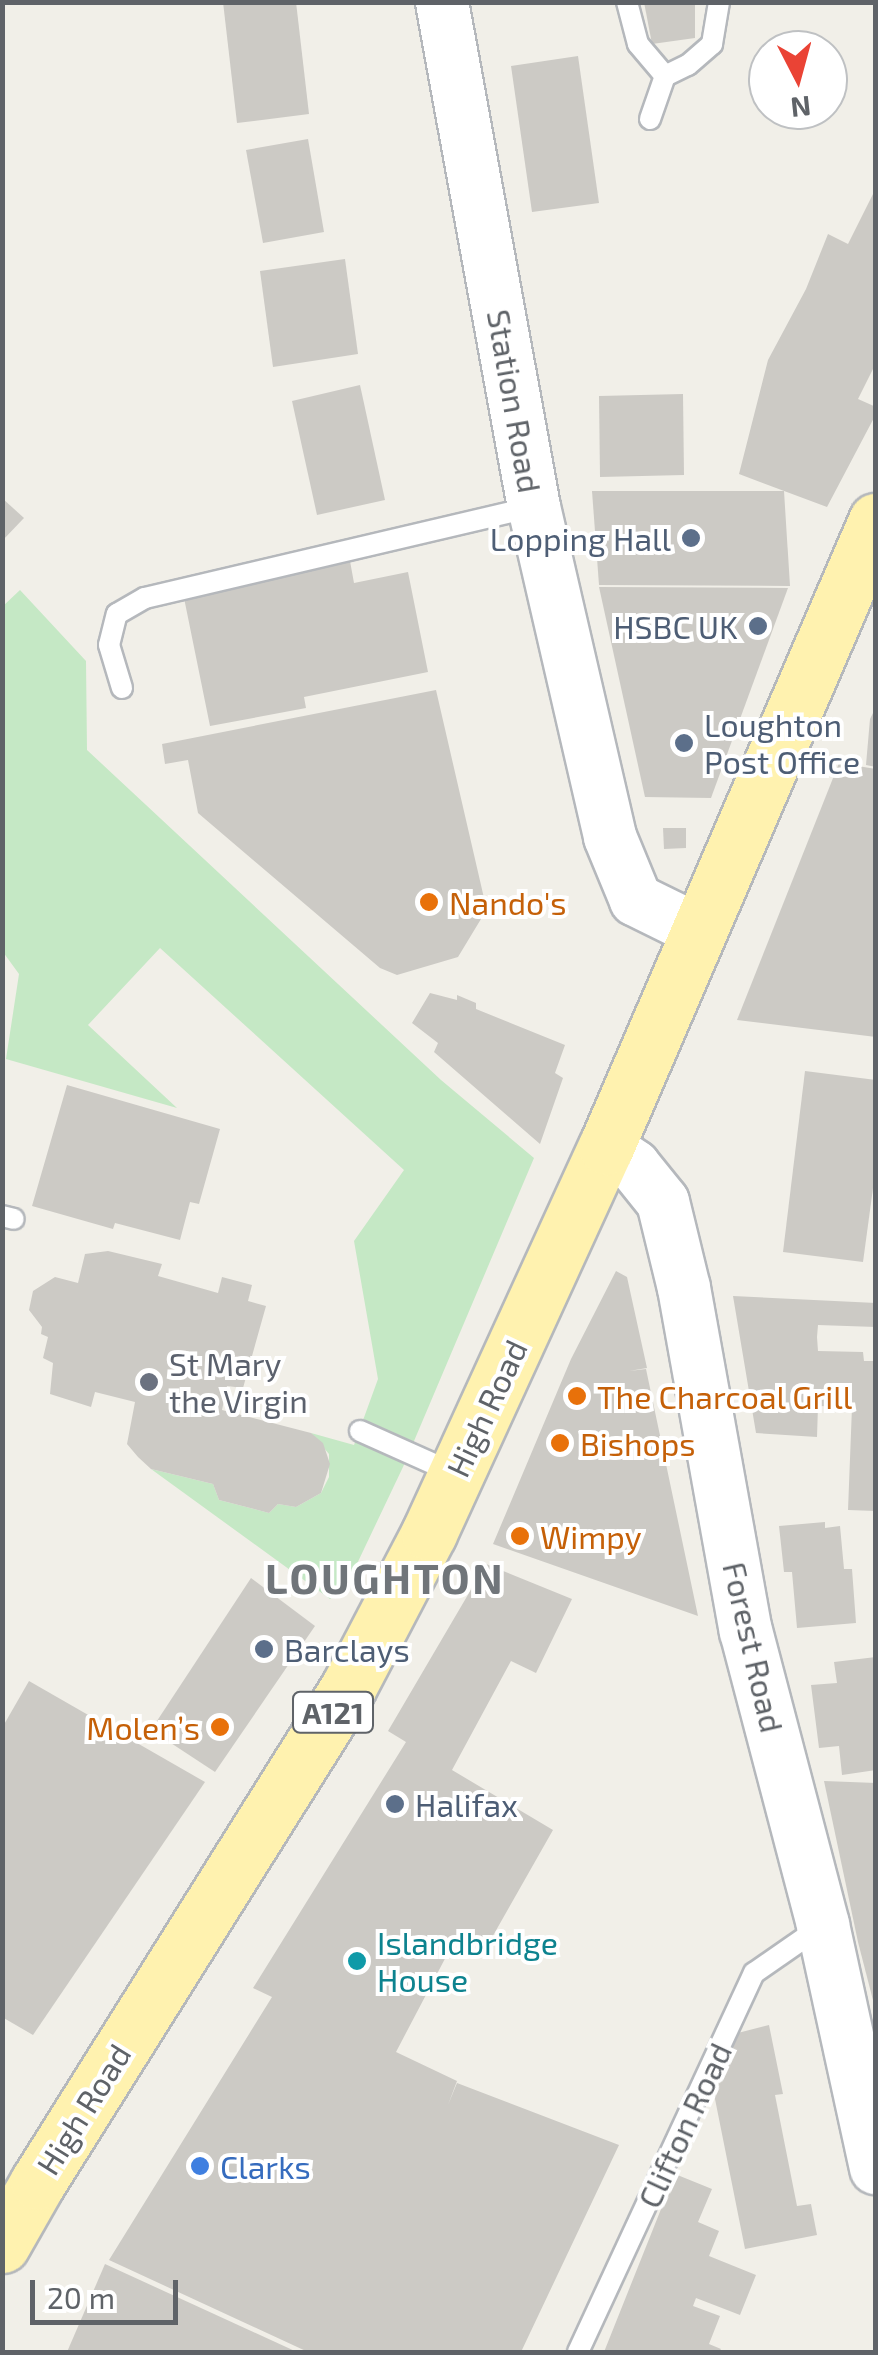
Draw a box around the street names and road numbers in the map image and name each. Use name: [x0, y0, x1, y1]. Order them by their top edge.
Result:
street label: Station Road: [480, 306, 550, 496]
street label: High Road: [438, 1333, 534, 1483]
street label: Forest Road: [716, 1558, 792, 1736]
road number: A121: [290, 1687, 376, 1737]
street label: Clifton Road: [629, 2036, 739, 2214]
street label: High Road: [28, 2037, 138, 2181]

